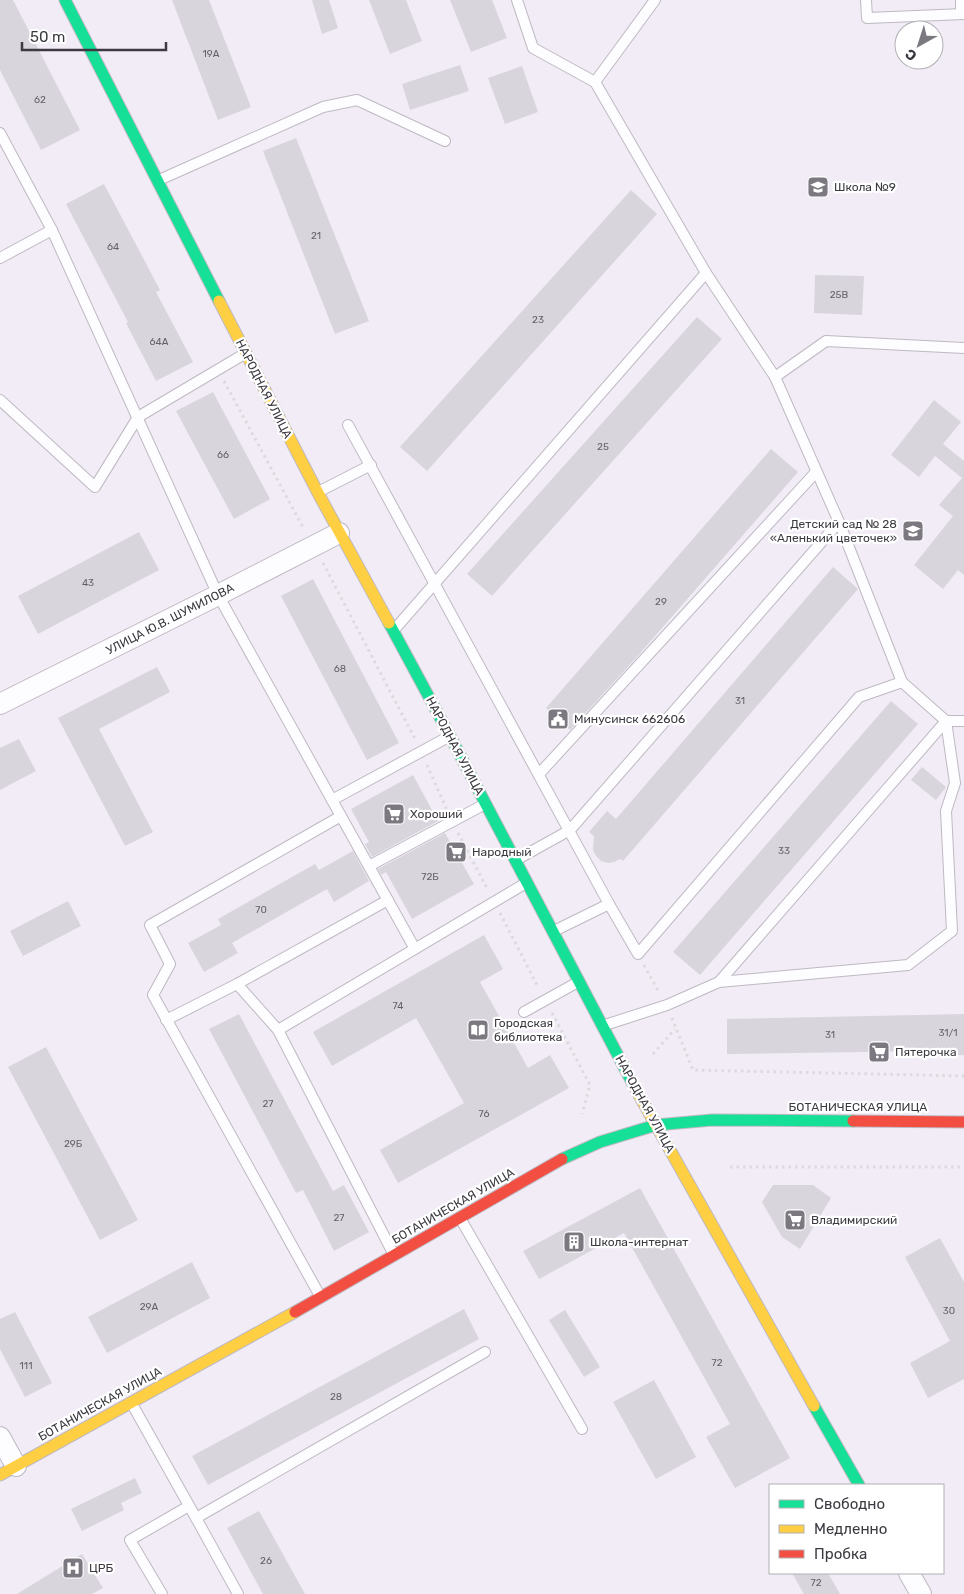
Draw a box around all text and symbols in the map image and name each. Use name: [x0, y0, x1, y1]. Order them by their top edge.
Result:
scale bar: [22, 20, 166, 52]
north arrow: [894, 20, 944, 70]
text: 50 m: [30, 28, 65, 46]
text: С: [902, 45, 920, 64]
house number: 19А: [203, 48, 220, 60]
house number: 62: [34, 94, 46, 106]
school or university icon: Школа №9: [806, 175, 830, 199]
place label: Школа №9: [834, 180, 896, 194]
house number: 21: [311, 230, 321, 242]
house number: 64: [107, 241, 119, 253]
house number: 25В: [830, 289, 849, 301]
house number: 23: [532, 314, 544, 326]
house number: 64А: [150, 336, 169, 348]
street label: НАРОДНАЯ УЛИЦА: [233, 337, 295, 441]
house number: 25: [597, 441, 609, 453]
house number: 66: [217, 449, 229, 461]
place label: Детский сад № 28 «Аленький цветочек»: [770, 517, 897, 545]
school or university icon: Детский сад № 28 «Аленький цветочек»: [901, 519, 925, 543]
house number: 43: [82, 577, 94, 589]
street label: УЛИЦА Ю.В. ШУМИЛОВА: [104, 581, 236, 657]
house number: 29: [655, 596, 667, 608]
house number: 68: [334, 663, 346, 675]
street label: НАРОДНАЯ УЛИЦА: [423, 694, 487, 798]
house number: 31: [735, 695, 745, 707]
public building icon: Минусинск 662606: [546, 707, 570, 731]
place label: Минусинск 662606: [574, 712, 685, 726]
supermarket icon: Хороший: [382, 802, 406, 826]
place label: Хороший: [410, 807, 463, 821]
supermarket icon: Народный: [444, 840, 468, 864]
place label: Народный: [472, 845, 532, 859]
house number: 33: [778, 845, 790, 857]
house number: 72Б: [421, 871, 439, 883]
house number: 70: [255, 904, 267, 916]
house number: 74: [393, 1000, 404, 1012]
place label: Городская библиотека: [494, 1016, 562, 1044]
library icon: Городская библиотека: [466, 1018, 490, 1042]
house number: 31/1: [938, 1027, 958, 1039]
house number: 31: [825, 1029, 835, 1041]
supermarket icon: Пятерочка: [867, 1040, 891, 1064]
place label: Пятерочка: [895, 1045, 957, 1059]
street label: НАРОДНАЯ УЛИЦА: [612, 1053, 678, 1155]
house number: 27: [263, 1098, 274, 1110]
street label: БОТАНИЧЕСКАЯ УЛИЦА: [789, 1100, 927, 1114]
house number: 76: [479, 1108, 489, 1120]
house number: 29Б: [64, 1138, 83, 1150]
street label: БОТАНИЧЕСКАЯ УЛИЦА: [389, 1165, 517, 1247]
supermarket icon: Владимирский: [783, 1208, 807, 1232]
house number: 27: [334, 1212, 345, 1224]
place label: Владимирский: [811, 1213, 897, 1227]
building icon: Школа-интернат: [562, 1230, 586, 1254]
place label: Школа-интернат: [590, 1235, 689, 1249]
house number: 29А: [140, 1301, 159, 1313]
house number: 30: [943, 1305, 955, 1317]
house number: 72: [712, 1357, 723, 1369]
house number: 111: [20, 1360, 32, 1372]
street label: БОТАНИЧЕСКАЯ УЛИЦА: [36, 1364, 164, 1444]
house number: 28: [330, 1391, 342, 1403]
legend: [769, 1484, 944, 1574]
text: Свободно: [814, 1495, 885, 1513]
text: Медленно: [814, 1520, 887, 1538]
text: Пробка: [814, 1545, 867, 1563]
house number: 26: [260, 1555, 272, 1567]
hospital icon: ЦРБ: [61, 1556, 85, 1580]
place label: ЦРБ: [89, 1561, 114, 1575]
house number: 72: [811, 1577, 822, 1589]

